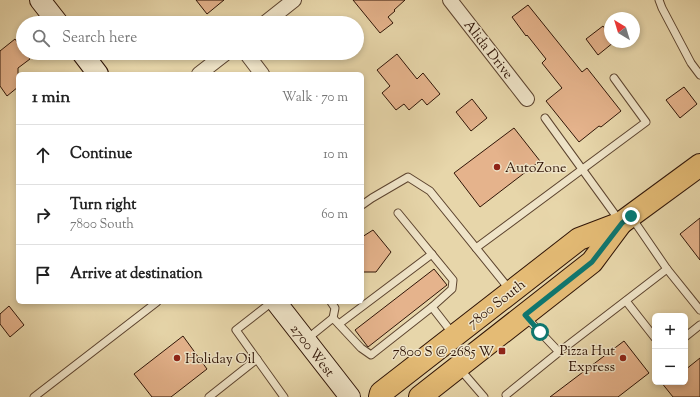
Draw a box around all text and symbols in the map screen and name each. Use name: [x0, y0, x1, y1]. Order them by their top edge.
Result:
north arrow: [604, 12, 640, 48]
search box: [16, 16, 364, 60]
street label: Alida Drive: [458, 16, 517, 84]
icon: search: [30, 27, 52, 49]
text: Search here: [62, 28, 137, 49]
text: 1 min: [32, 86, 70, 110]
text: Walk · 70 m: [282, 89, 348, 107]
icon: ahead: [32, 144, 54, 166]
text: Continue: [70, 144, 132, 165]
text: 10 m: [323, 146, 348, 164]
place label: AutoZone: [505, 159, 567, 179]
marker: AutoZone: [492, 162, 502, 172]
text: Turn right: [70, 195, 136, 216]
icon: right: [32, 204, 54, 226]
text: 60 m: [321, 206, 348, 224]
route end: [622, 207, 640, 225]
text: 7800 South: [70, 216, 134, 234]
icon: arrive: [32, 264, 54, 286]
text: Arrive at destination: [70, 264, 203, 285]
street label: 7800 South: [464, 275, 531, 334]
map controls: [652, 313, 688, 385]
button: +: [652, 313, 688, 349]
street label: 2700 West: [284, 321, 339, 382]
route start: [531, 323, 549, 341]
place label: Pizza Hut Express: [559, 342, 615, 378]
place label: 7800 S @ 2685 W: [393, 343, 494, 363]
marker: 7800 S @ 2685 W: [497, 346, 507, 356]
button: −: [652, 349, 688, 385]
place label: Holiday Oil: [185, 350, 256, 370]
marker: Holiday Oil: [172, 353, 182, 363]
marker: Pizza Hut Express: [618, 353, 628, 363]

